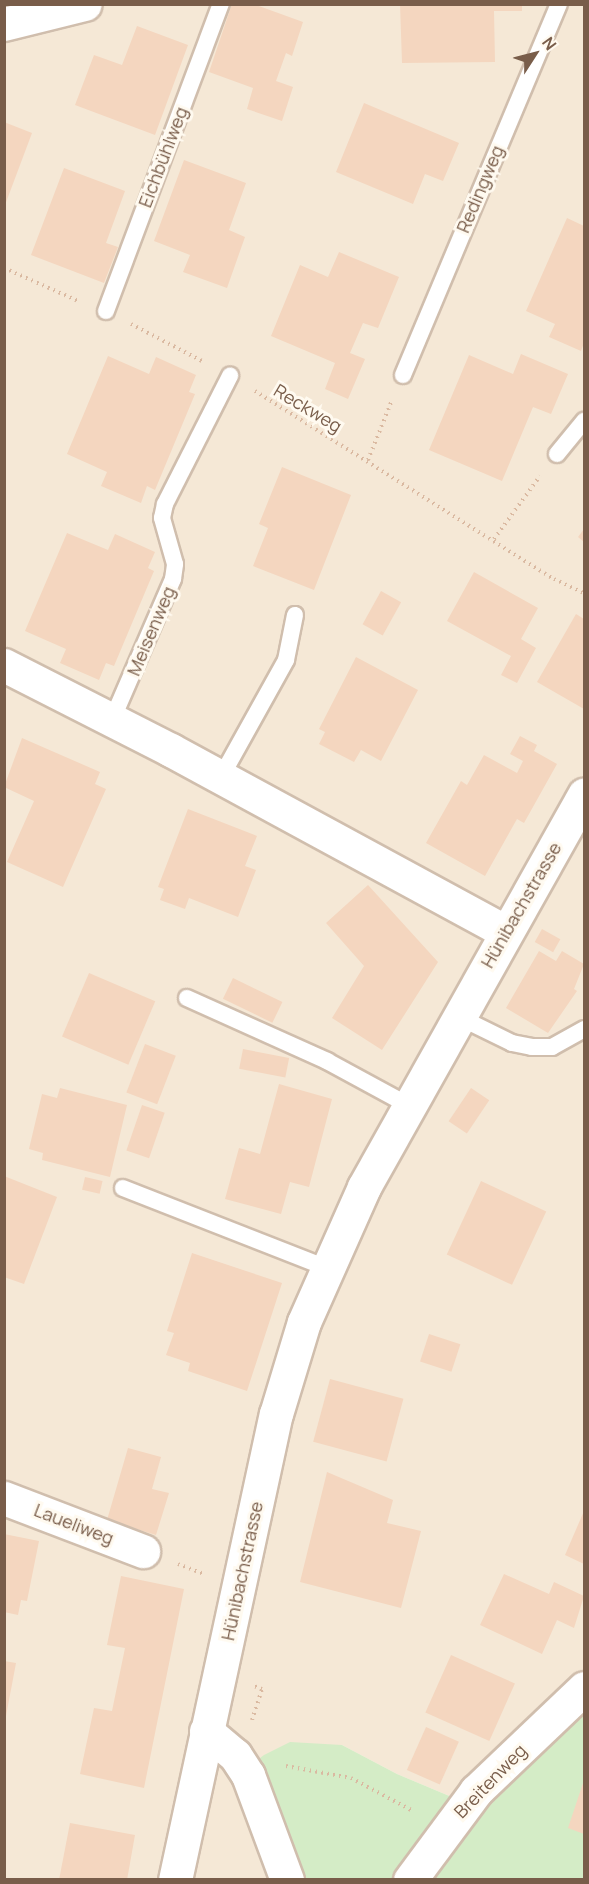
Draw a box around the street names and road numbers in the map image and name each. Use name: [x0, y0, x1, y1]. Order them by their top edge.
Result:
street label: Eichbühlweg: [134, 104, 192, 210]
street label: Redingweg: [452, 142, 508, 236]
street label: Reckweg: [270, 379, 346, 437]
street label: Meisenweg: [123, 583, 179, 679]
street label: Hünibachstrasse: [476, 838, 566, 972]
street label: Laueliweg: [31, 1499, 117, 1549]
street label: Hünibachstrasse: [217, 1500, 267, 1642]
street label: Breitenweg: [449, 1740, 531, 1822]

